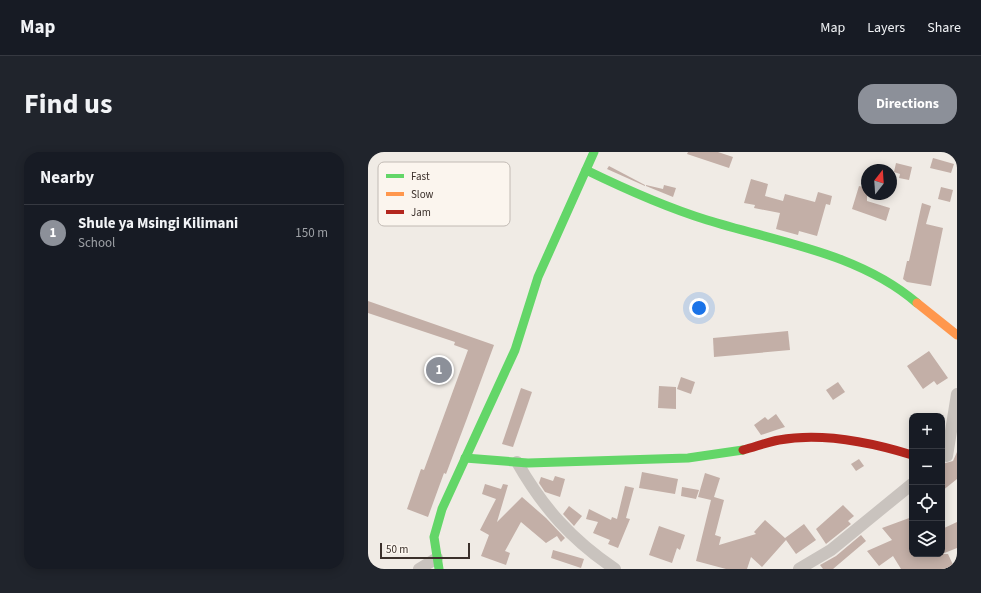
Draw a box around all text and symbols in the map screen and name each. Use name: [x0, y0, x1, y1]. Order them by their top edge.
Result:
text: Map: [20, 14, 55, 41]
text: Map: [820, 18, 845, 38]
text: Layers: [867, 18, 905, 38]
text: Share: [927, 18, 961, 38]
text: Find us: [24, 84, 112, 124]
button: Directions: [858, 84, 957, 124]
legend: [378, 162, 510, 226]
north arrow: [861, 164, 897, 200]
text: Nearby: [40, 166, 94, 190]
text: Fast: [411, 169, 430, 184]
text: Slow: [411, 187, 434, 202]
text: Jam: [411, 205, 431, 220]
text: Shule ya Msingi Kilimani: [78, 213, 238, 234]
text: 1: [50, 224, 56, 242]
text: 150 m: [295, 224, 328, 242]
text: School: [78, 234, 115, 252]
your location: [689, 298, 709, 318]
pin: 1: [426, 355, 452, 385]
map controls: [909, 413, 945, 557]
button: +: [909, 413, 945, 449]
button: −: [909, 449, 945, 485]
button: locate: [909, 485, 945, 521]
button: layers: [909, 521, 945, 557]
scale bar: [380, 541, 470, 560]
text: 50 m: [386, 542, 408, 557]

